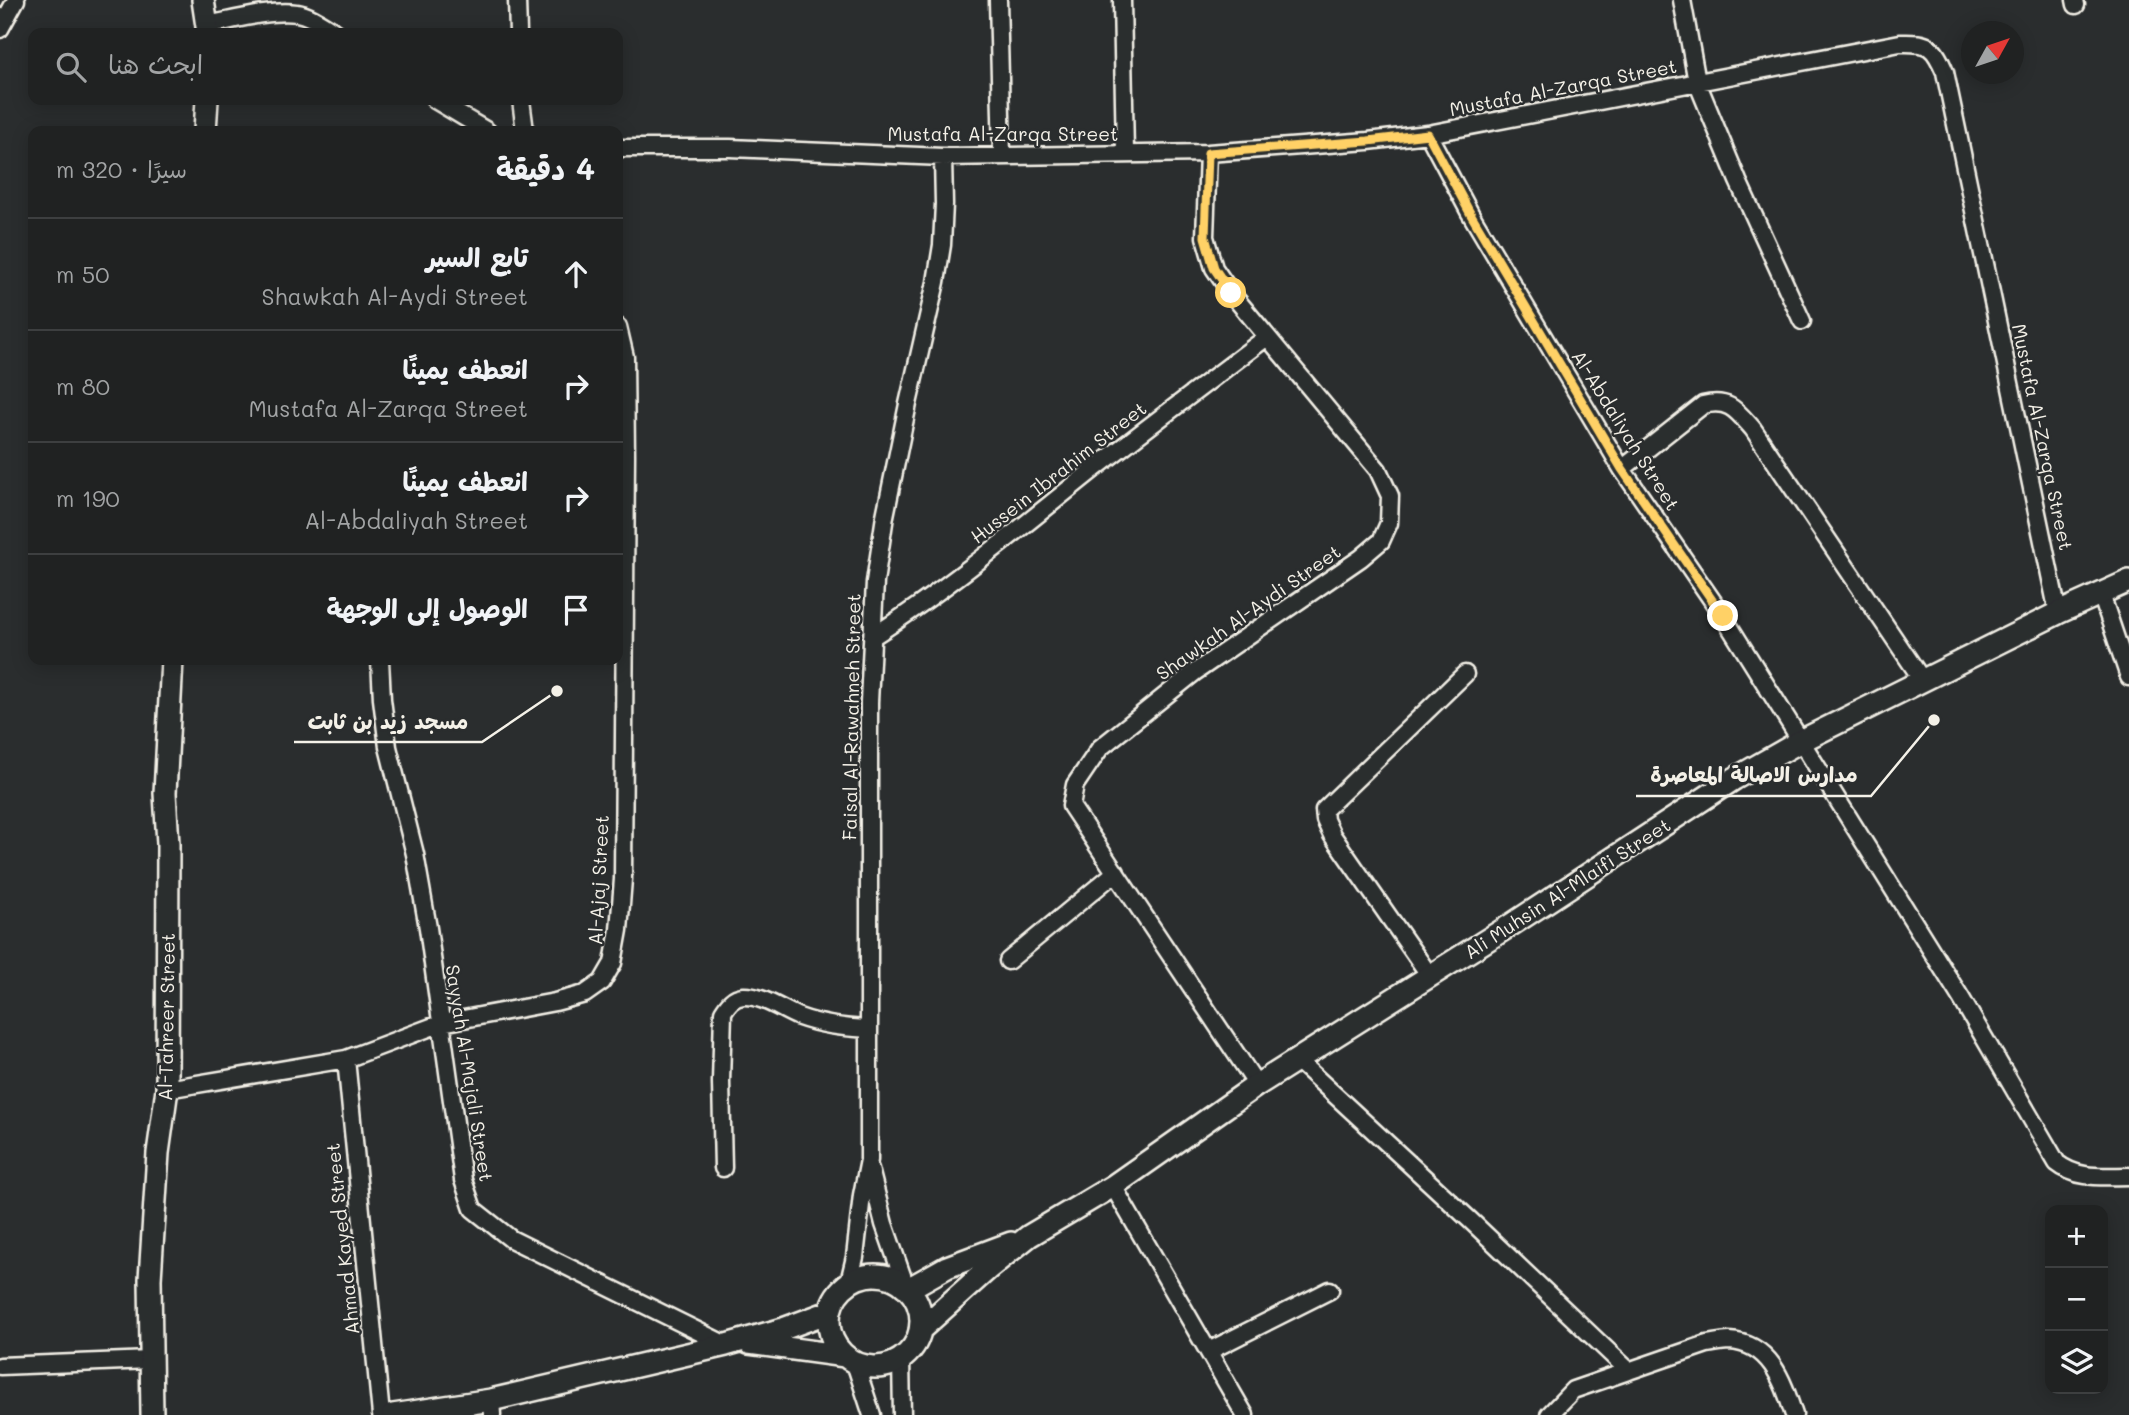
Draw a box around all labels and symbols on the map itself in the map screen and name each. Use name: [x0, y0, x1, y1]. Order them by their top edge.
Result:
north arrow: [1961, 21, 2024, 84]
street label: Mustafa Al-Zarqa Street: [1447, 53, 1679, 121]
street label: Mustafa Al-Zarqa Street: [888, 121, 1118, 146]
route start: [1215, 277, 1246, 308]
street label: Mustafa Al-Zarqa Street: [2007, 321, 2079, 553]
street label: Al-Abdaliyah Street: [1566, 345, 1686, 515]
street label: Hussein Ibrahim Street: [965, 395, 1151, 549]
street label: Shawkah Al-Aydi Street: [1151, 539, 1345, 685]
street label: Faisal Al-Rawahneh Street: [836, 593, 866, 841]
route end: [1707, 600, 1738, 631]
callout: مسجد زيد بن ثابت: [294, 700, 482, 742]
text: مسجد زيد بن ثابت: [308, 707, 468, 735]
callout: مدارس الاصالة المعاصرة: [1636, 754, 1871, 796]
text: مدارس الاصالة المعاصرة: [1650, 760, 1858, 787]
street label: Ali Muhsin Al-Mlaifi Street: [1459, 812, 1675, 964]
street label: Al-Ajaj Street: [582, 814, 614, 946]
street label: Al-Tahreer Street: [152, 933, 180, 1101]
street label: Sayyah Al-Majali Street: [441, 963, 499, 1183]
street label: Ahmad Kayed Street: [320, 1142, 364, 1336]

